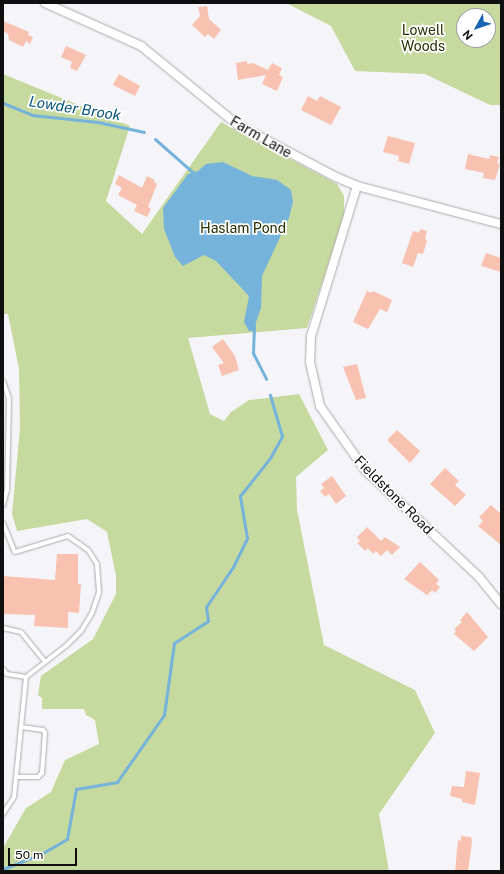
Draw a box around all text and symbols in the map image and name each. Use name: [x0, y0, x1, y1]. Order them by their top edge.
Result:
north arrow: [456, 8, 496, 48]
park label: Lowell Woods: [401, 22, 445, 54]
text: N: [460, 28, 475, 42]
water label: Lowder Brook: [28, 92, 122, 124]
street label: Farm Lane: [227, 113, 295, 161]
park label: Haslam Pond: [200, 220, 286, 236]
street label: Fieldstone Road: [351, 452, 437, 538]
scale bar: [10, 840, 79, 866]
text: 50 m: [15, 848, 43, 862]

